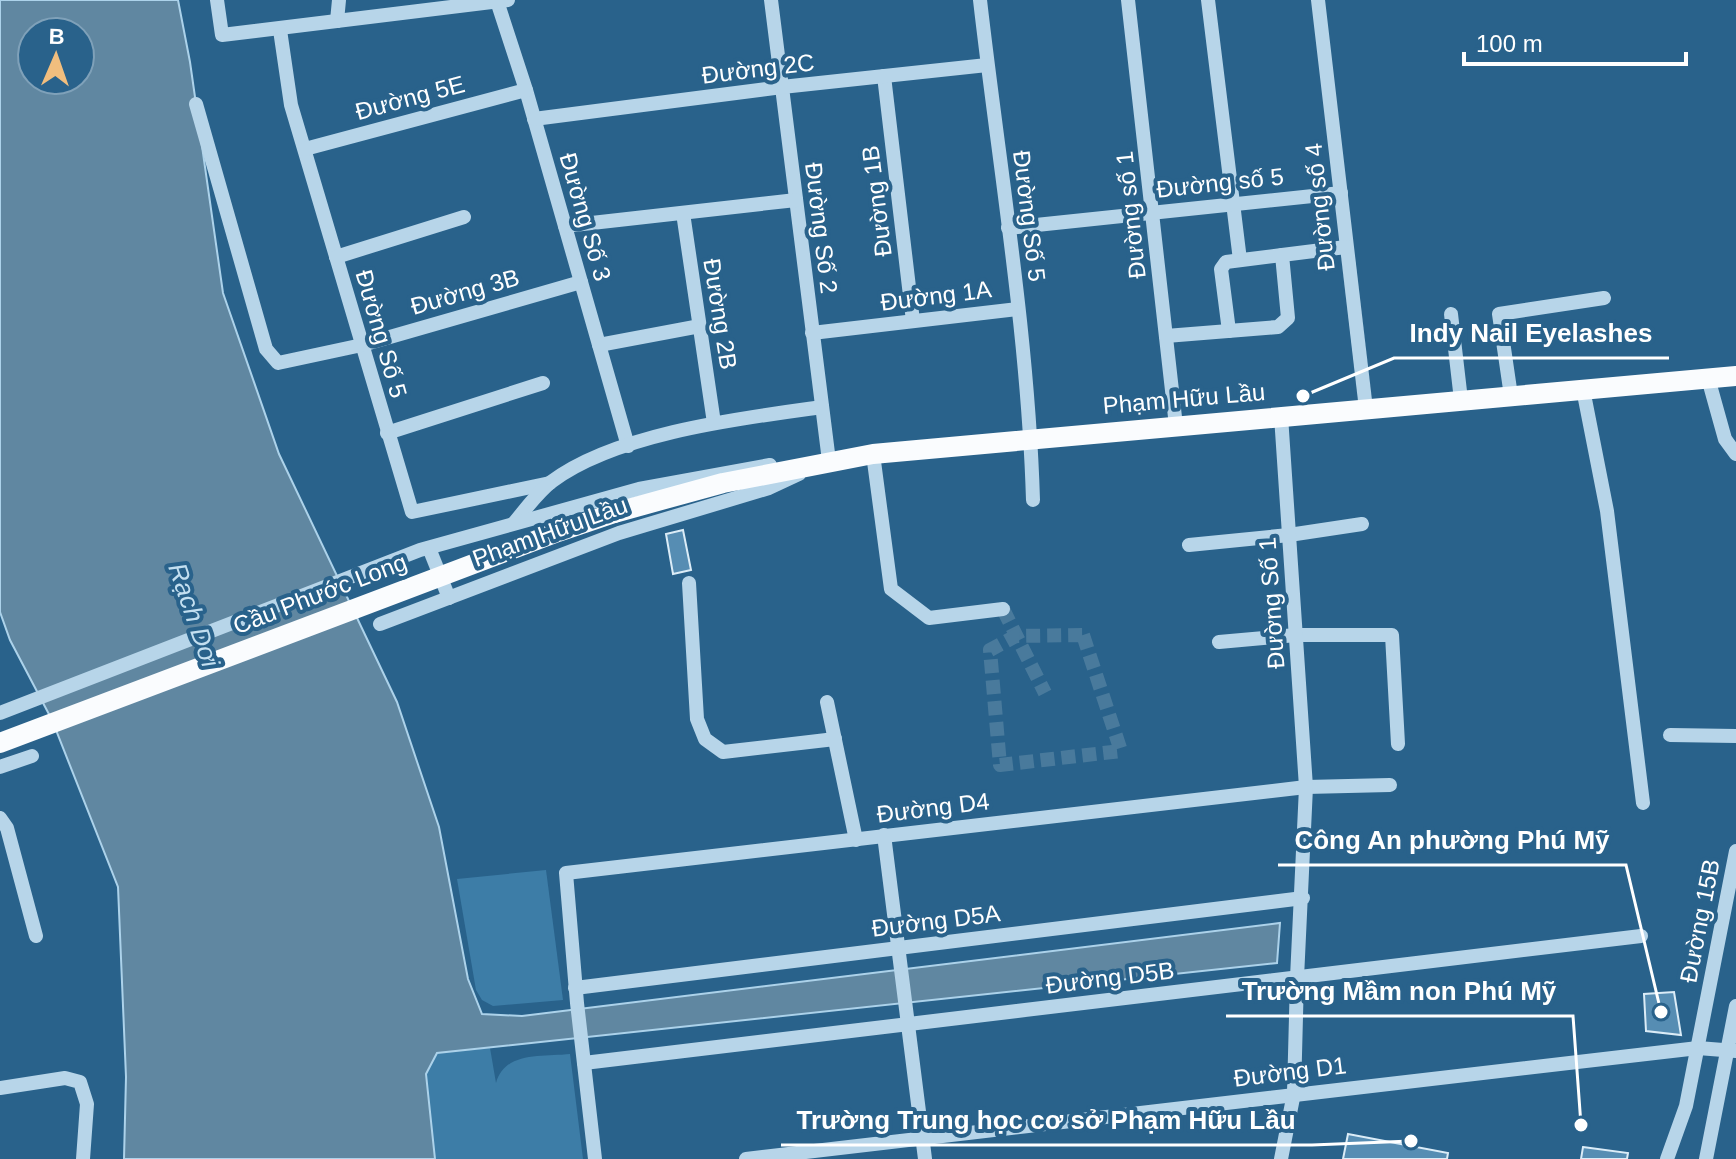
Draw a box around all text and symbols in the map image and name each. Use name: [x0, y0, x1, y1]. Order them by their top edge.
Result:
north arrow: [16, 16, 96, 96]
scale bar: [1464, 16, 1686, 66]
text: B: [48, 24, 65, 49]
text: 100 m: [1476, 30, 1543, 57]
street label: Đường 2C: [700, 48, 816, 89]
street label: Đường 5E: [352, 70, 467, 125]
street label: Đường số 4: [1299, 142, 1340, 272]
street label: Đường 1B: [856, 144, 897, 258]
street label: Đường Số 5: [1008, 149, 1051, 283]
street label: Đường Số 3: [554, 150, 617, 284]
street label: Đường số 1: [1110, 150, 1151, 280]
street label: Đường Số 2: [800, 161, 843, 295]
street label: Đường số 5: [1155, 162, 1285, 203]
street label: Đường 2B: [698, 257, 743, 371]
street label: Đường 3B: [407, 263, 522, 320]
street label: Đường Số 5: [350, 267, 413, 401]
street label: Đường 1A: [879, 275, 993, 316]
callout: Indy Nail Eyelashes: [1394, 308, 1669, 358]
text: Indy Nail Eyelashes: [1410, 318, 1652, 348]
street label: Phạm Hữu Lầu: [1102, 378, 1266, 419]
street label: Phạm Hữu Lầu: [469, 491, 631, 572]
street label: Đường Số 1: [1253, 536, 1290, 670]
street label: Cầu Phước Long: [229, 548, 411, 639]
water label: Rạch Dơi: [162, 559, 226, 672]
street label: Đường D4: [875, 787, 991, 828]
callout: Công An phường Phú Mỹ: [1278, 815, 1626, 865]
text: Công An phường Phú Mỹ: [1294, 825, 1610, 855]
street label: Đường 15B: [1674, 857, 1725, 985]
street label: Đường D5A: [870, 899, 1002, 942]
street label: Đường D5B: [1044, 956, 1176, 999]
callout: Trường Mầm non Phú Mỹ: [1226, 966, 1573, 1016]
text: Trường Mầm non Phú Mỹ: [1242, 976, 1557, 1006]
street label: Đường D1: [1232, 1051, 1348, 1092]
callout: Trường Trung học cơ sở Phạm Hữu Lầu: [781, 1095, 1312, 1145]
text: Trường Trung học cơ sở Phạm Hữu Lầu: [796, 1105, 1296, 1135]

